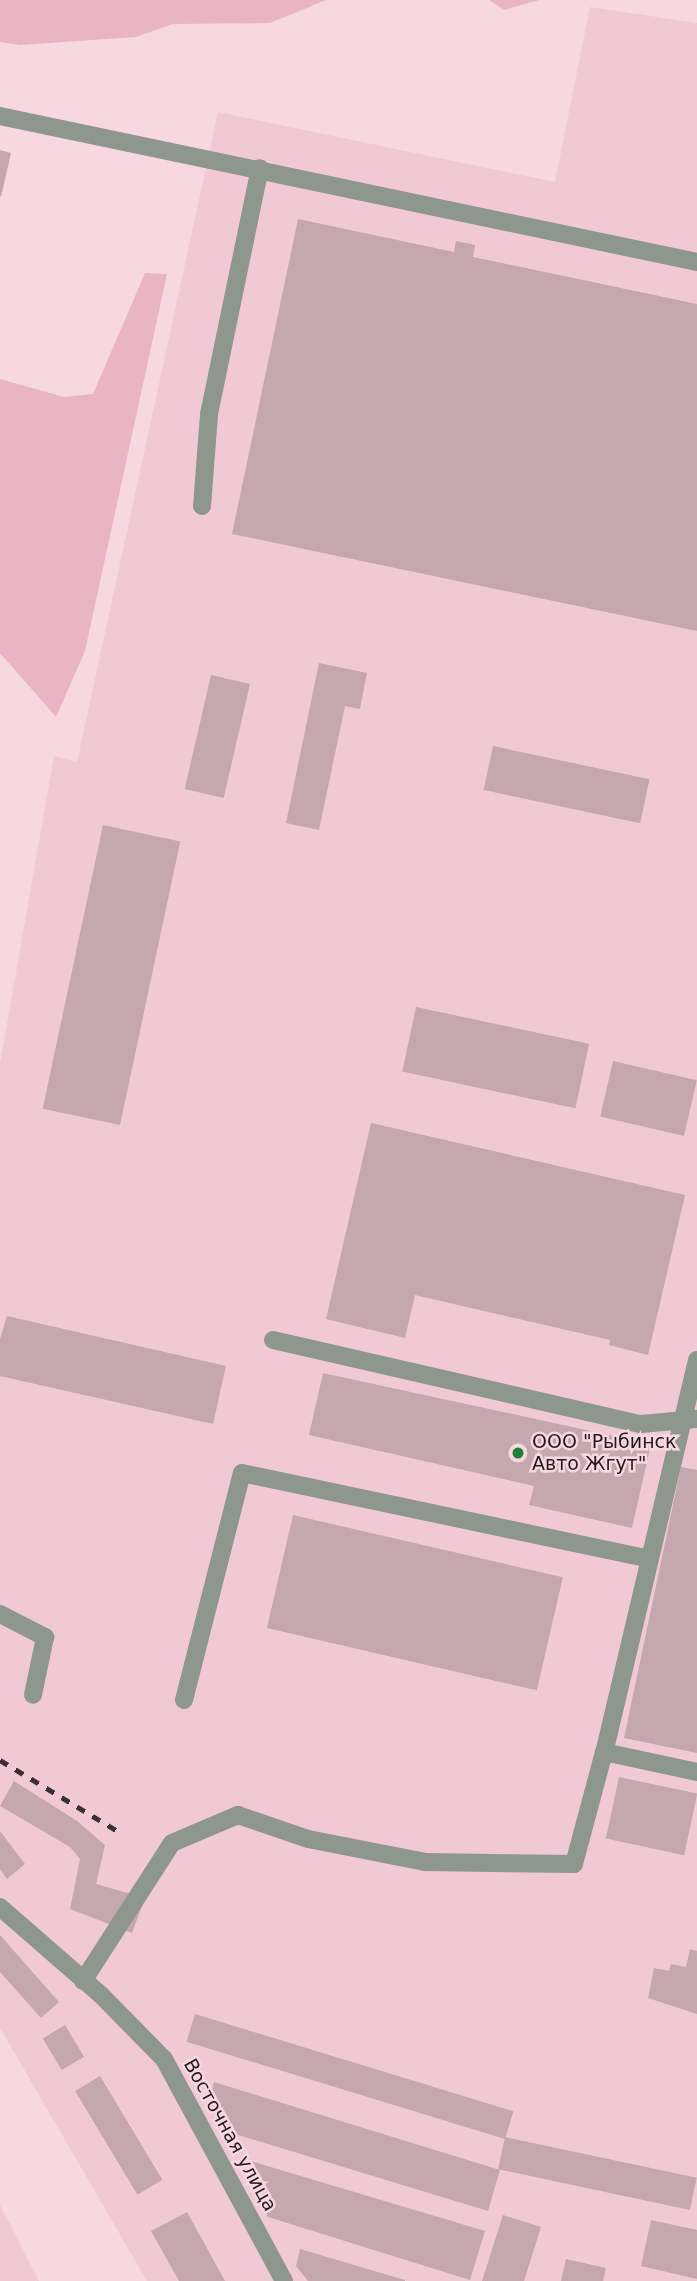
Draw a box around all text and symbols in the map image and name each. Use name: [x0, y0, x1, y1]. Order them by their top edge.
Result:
place label: ООО "Рыбинск Авто Жгут": [532, 1431, 677, 1475]
marker: ООО "Рыбинск Авто Жгут": [510, 1445, 526, 1461]
street label: Восточная улица: [179, 2055, 281, 2215]

